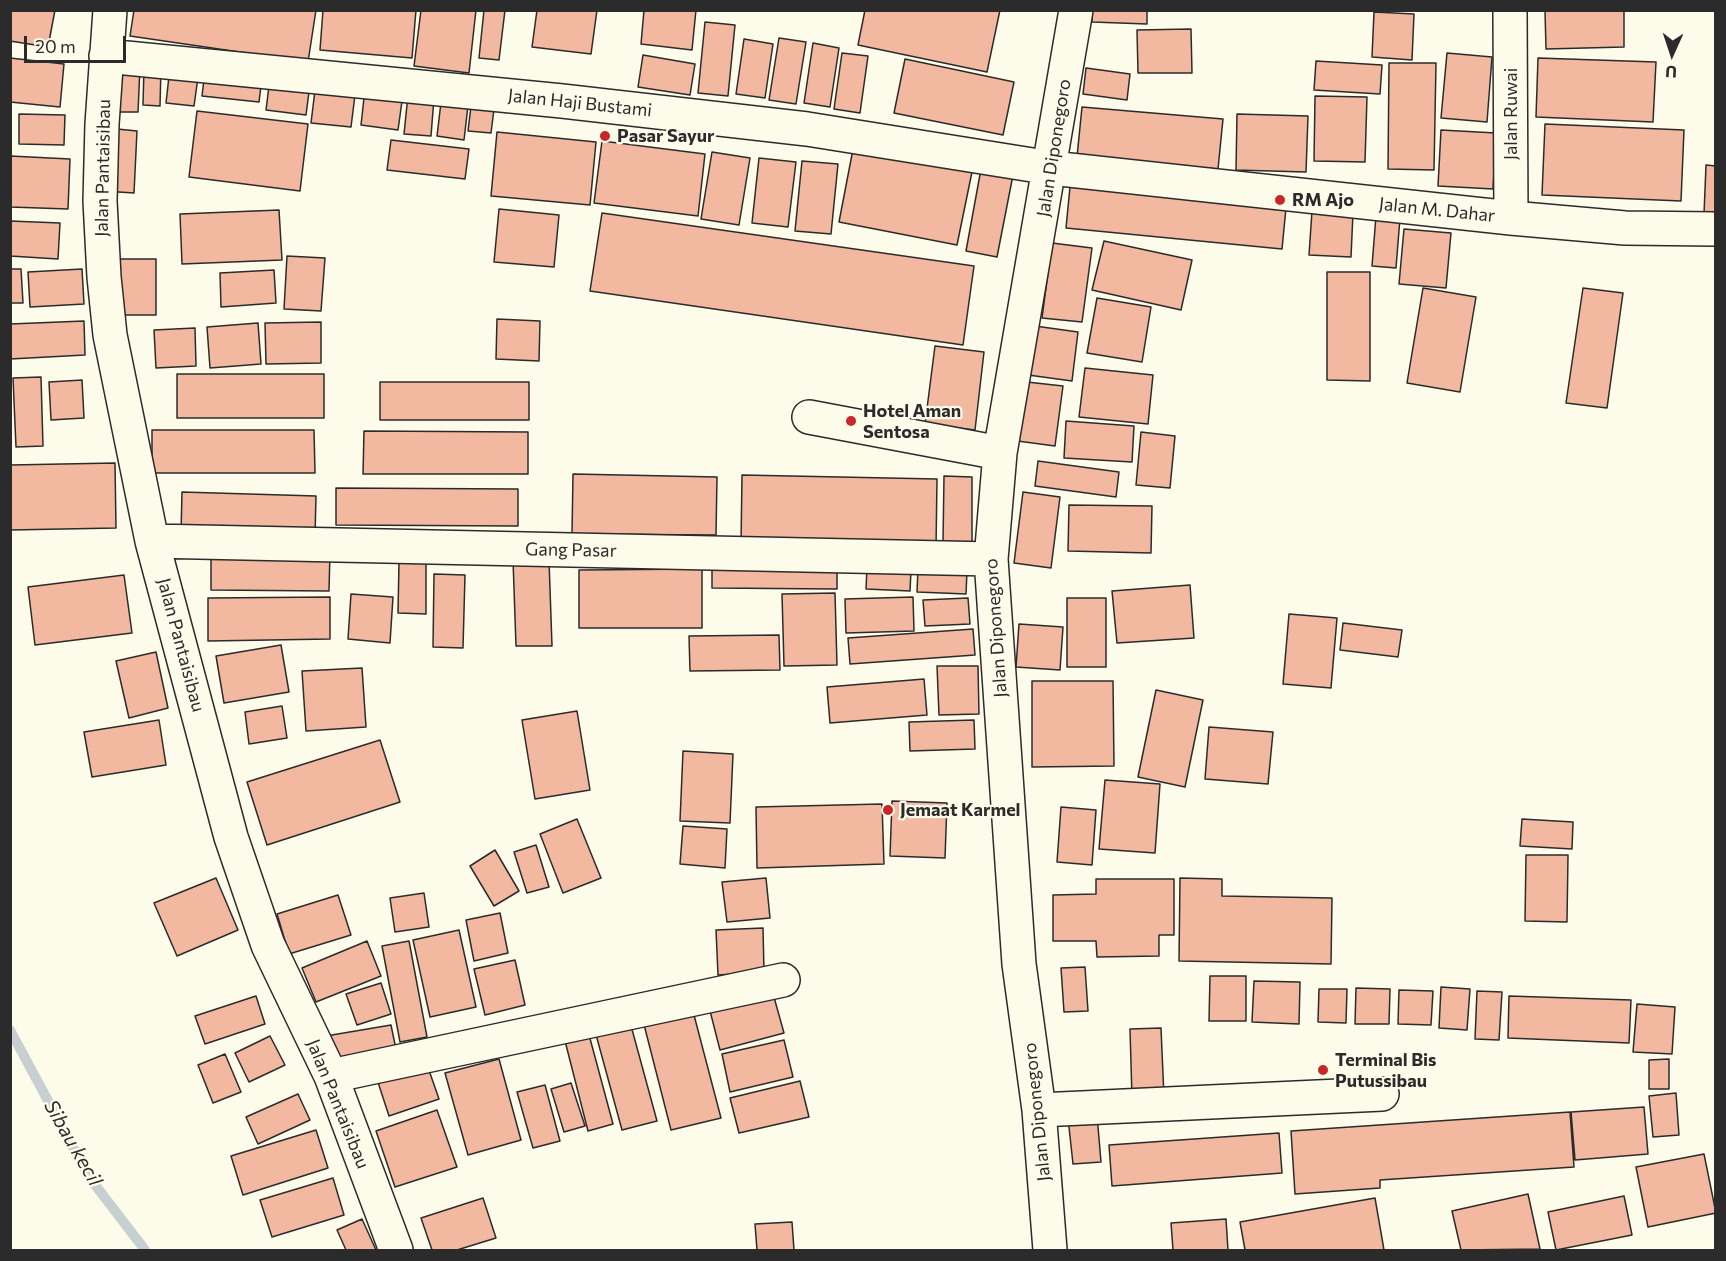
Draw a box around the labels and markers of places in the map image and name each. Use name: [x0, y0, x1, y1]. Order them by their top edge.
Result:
place label: Pasar Sayur: [617, 125, 715, 147]
marker: Pasar Sayur: [598, 129, 612, 143]
place label: RM Ajo: [1292, 189, 1354, 211]
marker: RM Ajo: [1273, 193, 1287, 207]
place label: Hotel Aman Sentosa: [863, 400, 961, 442]
marker: Hotel Aman Sentosa: [844, 414, 858, 428]
place label: Jemaat Karmel: [900, 799, 1021, 821]
marker: Jemaat Karmel: [881, 803, 895, 817]
place label: Terminal Bis Putussibau: [1335, 1049, 1436, 1092]
marker: Terminal Bis Putussibau: [1316, 1063, 1330, 1077]

